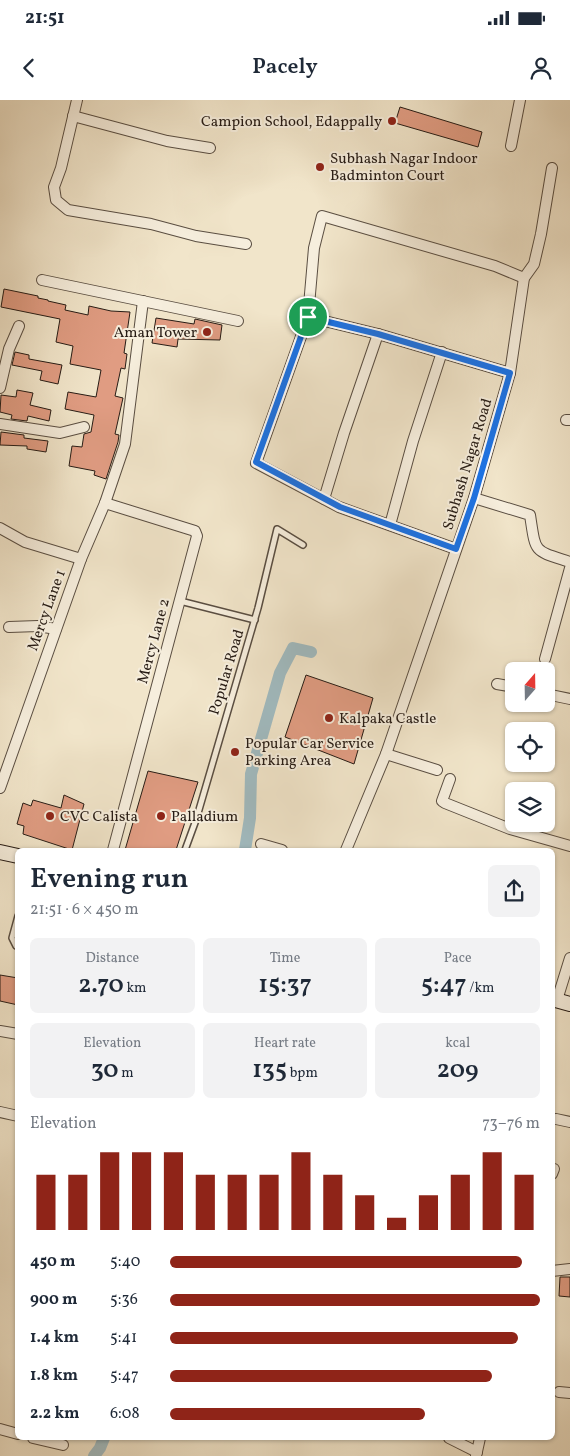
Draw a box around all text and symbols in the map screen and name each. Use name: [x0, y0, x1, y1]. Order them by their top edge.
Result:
text: 21:51: [25, 5, 65, 31]
text: Pacely: [252, 52, 318, 83]
icon: back: [15, 54, 43, 82]
icon: person: [527, 54, 555, 82]
place label: Campion School, Edappally: [201, 112, 382, 133]
marker: Campion School, Edappally: [386, 115, 398, 127]
place label: Subhash Nagar Indoor Badminton Court: [330, 149, 478, 187]
marker: Subhash Nagar Indoor Badminton Court: [314, 161, 326, 173]
pin: [287, 296, 329, 338]
icon: arrive: [294, 303, 322, 331]
place label: Aman Tower: [114, 323, 197, 344]
marker: Aman Tower: [201, 326, 213, 338]
street label: Subhash Nagar Road: [438, 396, 498, 533]
street label: Mercy Lane 1: [23, 567, 72, 654]
street label: Mercy Lane 2: [133, 596, 176, 686]
street label: Popular Road: [204, 627, 250, 718]
north arrow: [505, 662, 555, 712]
map controls: [505, 662, 555, 832]
place label: Kalpaka Castle: [339, 709, 436, 730]
marker: Kalpaka Castle: [323, 712, 335, 724]
button: locate: [505, 722, 555, 772]
place label: Popular Car Service Parking Area: [245, 734, 374, 772]
marker: Popular Car Service Parking Area: [229, 746, 241, 758]
button: layers: [505, 782, 555, 832]
place label: CVC Calista: [60, 807, 138, 828]
place label: Palladium: [171, 807, 238, 828]
marker: CVC Calista: [44, 810, 56, 822]
marker: Palladium: [155, 810, 167, 822]
text: Evening run: [30, 860, 189, 899]
button: share: [488, 865, 540, 917]
text: 21:51 · 6 × 450 m: [30, 899, 139, 921]
text: Distance: [86, 949, 139, 968]
text: Time: [270, 949, 300, 968]
text: Pace: [444, 949, 472, 968]
text: 2.70: [78, 968, 124, 1003]
text: 15:37: [258, 968, 312, 1003]
text: 5:47: [421, 968, 466, 1003]
text: km: [124, 979, 146, 998]
text: /km: [466, 979, 494, 998]
text: Elevation: [83, 1034, 141, 1053]
text: Heart rate: [254, 1034, 316, 1053]
text: kcal: [445, 1034, 470, 1053]
text: 30: [91, 1053, 119, 1088]
text: 135: [252, 1053, 287, 1088]
text: 209: [437, 1053, 479, 1088]
text: m: [119, 1064, 134, 1083]
text: bpm: [287, 1064, 318, 1083]
text: Elevation: [30, 1113, 97, 1135]
text: 73–76 m: [482, 1113, 540, 1135]
text: 450 m: [30, 1251, 76, 1273]
text: 5:40: [110, 1251, 140, 1273]
text: 900 m: [30, 1289, 78, 1311]
text: 5:36: [110, 1289, 138, 1311]
text: 1.4 km: [30, 1327, 79, 1349]
text: 5:41: [110, 1327, 137, 1349]
text: 1.8 km: [30, 1365, 78, 1387]
text: 5:47: [110, 1365, 139, 1387]
text: 2.2 km: [30, 1403, 80, 1425]
text: 6:08: [110, 1403, 140, 1425]

